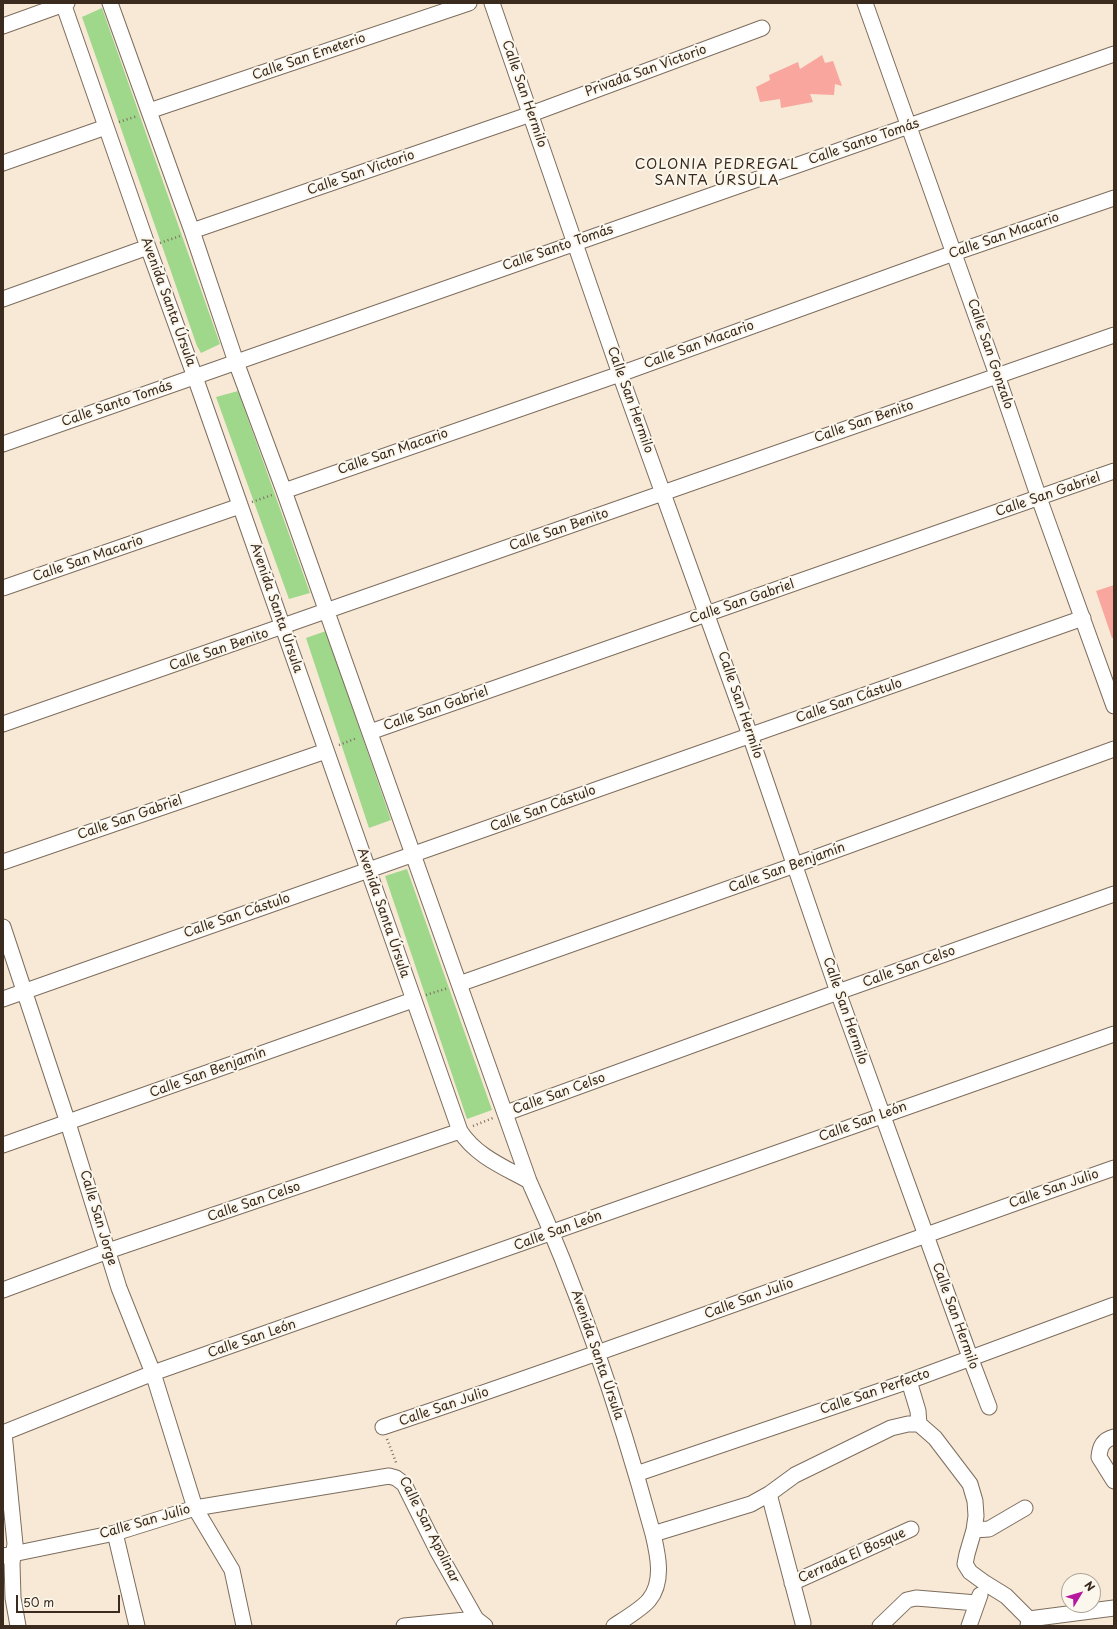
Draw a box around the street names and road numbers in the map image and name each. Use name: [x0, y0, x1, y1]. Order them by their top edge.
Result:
street label: Calle San Emeterio: [250, 30, 368, 84]
street label: Calle San Hermilo: [498, 38, 550, 150]
street label: Privada San Victorio: [583, 42, 709, 100]
street label: Calle Santo Tomás: [807, 116, 921, 168]
street label: Calle San Victorio: [305, 147, 417, 199]
street label: Calle San Macario: [947, 210, 1061, 262]
street label: Calle Santo Tomás: [501, 222, 615, 274]
street label: Avenida Santa Úrsula: [137, 235, 199, 369]
street label: Calle San Gonzalo: [964, 297, 1016, 411]
street label: Calle San Macario: [642, 318, 756, 372]
street label: Calle San Hermilo: [603, 345, 657, 455]
street label: Calle Santo Tomás: [60, 378, 174, 430]
street label: Calle San Benito: [812, 398, 916, 446]
street label: Calle San Macario: [336, 426, 450, 478]
street label: Calle San Gabriel: [994, 470, 1102, 520]
street label: Calle San Benito: [507, 506, 611, 554]
street label: Calle San Macario: [31, 533, 145, 585]
street label: Avenida Santa Úrsula: [246, 541, 306, 675]
street label: Calle San Gabriel: [688, 577, 796, 627]
street label: Calle San Benito: [167, 626, 271, 674]
street label: Calle San Hermilo: [714, 649, 766, 761]
street label: Calle San Cástulo: [794, 676, 904, 726]
street label: Calle San Gabriel: [382, 684, 490, 734]
street label: Calle San Cástulo: [488, 783, 598, 835]
street label: Calle San Gabriel: [76, 793, 184, 843]
street label: Calle San Benjamín: [727, 840, 847, 896]
street label: Avenida Santa Úrsula: [353, 846, 413, 980]
street label: Calle San Cástulo: [182, 891, 292, 941]
street label: Calle San Celso: [861, 943, 957, 991]
street label: Calle San Hermilo: [819, 955, 871, 1067]
street label: Calle San Benjamín: [148, 1045, 268, 1101]
street label: Calle San Celso: [511, 1070, 607, 1118]
street label: Calle San León: [817, 1099, 909, 1145]
street label: Calle San Julio: [1007, 1166, 1101, 1212]
street label: Calle San Jorge: [76, 1169, 120, 1267]
street label: Calle San Celso: [205, 1179, 303, 1225]
street label: Calle San León: [512, 1208, 604, 1254]
street label: Calle San Hermilo: [928, 1261, 982, 1371]
street label: Calle San Julio: [702, 1276, 796, 1322]
street label: Avenida Santa Úrsula: [567, 1288, 627, 1422]
street label: Calle San León: [206, 1317, 298, 1361]
street label: Calle San Perfecto: [818, 1366, 932, 1418]
street label: Calle San Julio: [397, 1384, 491, 1430]
street label: Calle San Apolinar: [395, 1474, 463, 1586]
street label: Calle San Julio: [98, 1502, 192, 1542]
street label: Cerrada El Bosque: [796, 1525, 908, 1587]

